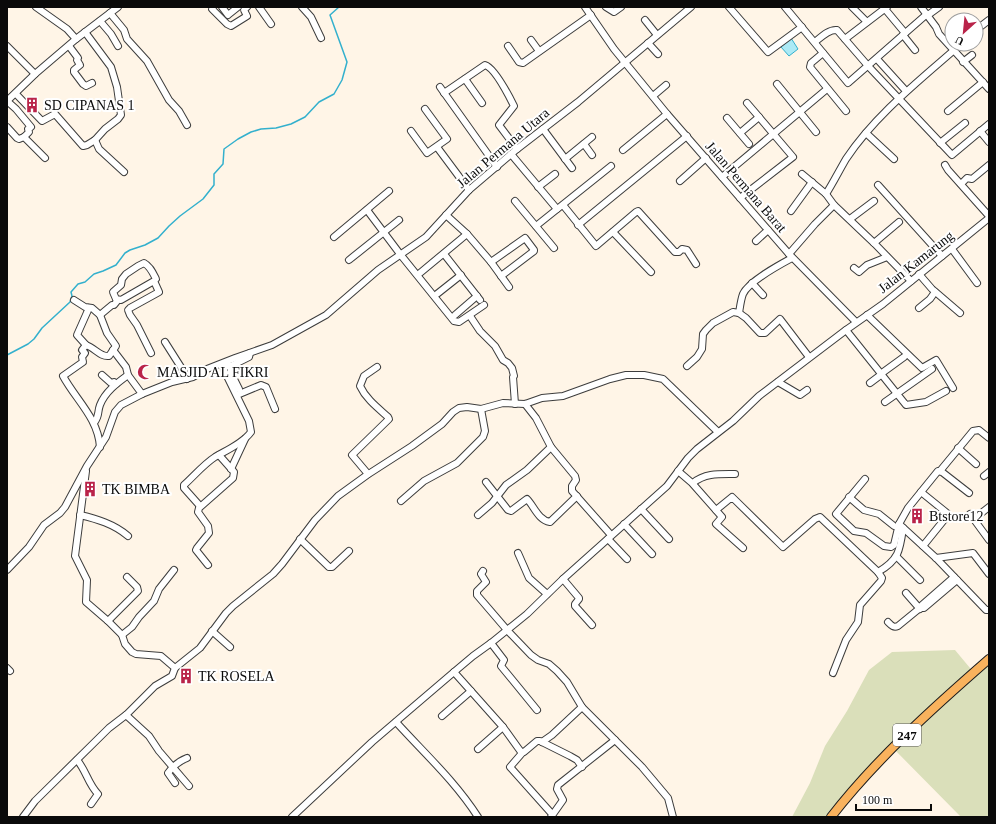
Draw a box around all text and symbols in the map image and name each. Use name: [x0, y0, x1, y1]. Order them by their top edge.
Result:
north arrow: [944, 12, 984, 52]
text: U: [953, 34, 966, 48]
building icon: SD CIPANAS 1: [23, 96, 41, 114]
place label: SD CIPANAS 1: [44, 98, 135, 113]
street label: Jalan Permana Utara: [454, 105, 553, 191]
street label: Jalan Permana Barat: [703, 139, 789, 235]
street label: Jalan Kamarung: [875, 228, 957, 296]
mosque icon: MASJID AL FIKRI: [136, 363, 154, 381]
place label: MASJID AL FIKRI: [157, 365, 269, 380]
building icon: TK BIMBA: [81, 480, 99, 498]
place label: TK BIMBA: [102, 482, 171, 497]
building icon: Btstore12: [908, 507, 926, 525]
place label: Btstore12: [929, 509, 983, 524]
building icon: TK ROSELA: [177, 667, 195, 685]
place label: TK ROSELA: [198, 669, 276, 684]
road number: 247: [893, 724, 921, 746]
scale bar: [856, 786, 931, 812]
text: 100 m: [862, 793, 893, 807]

